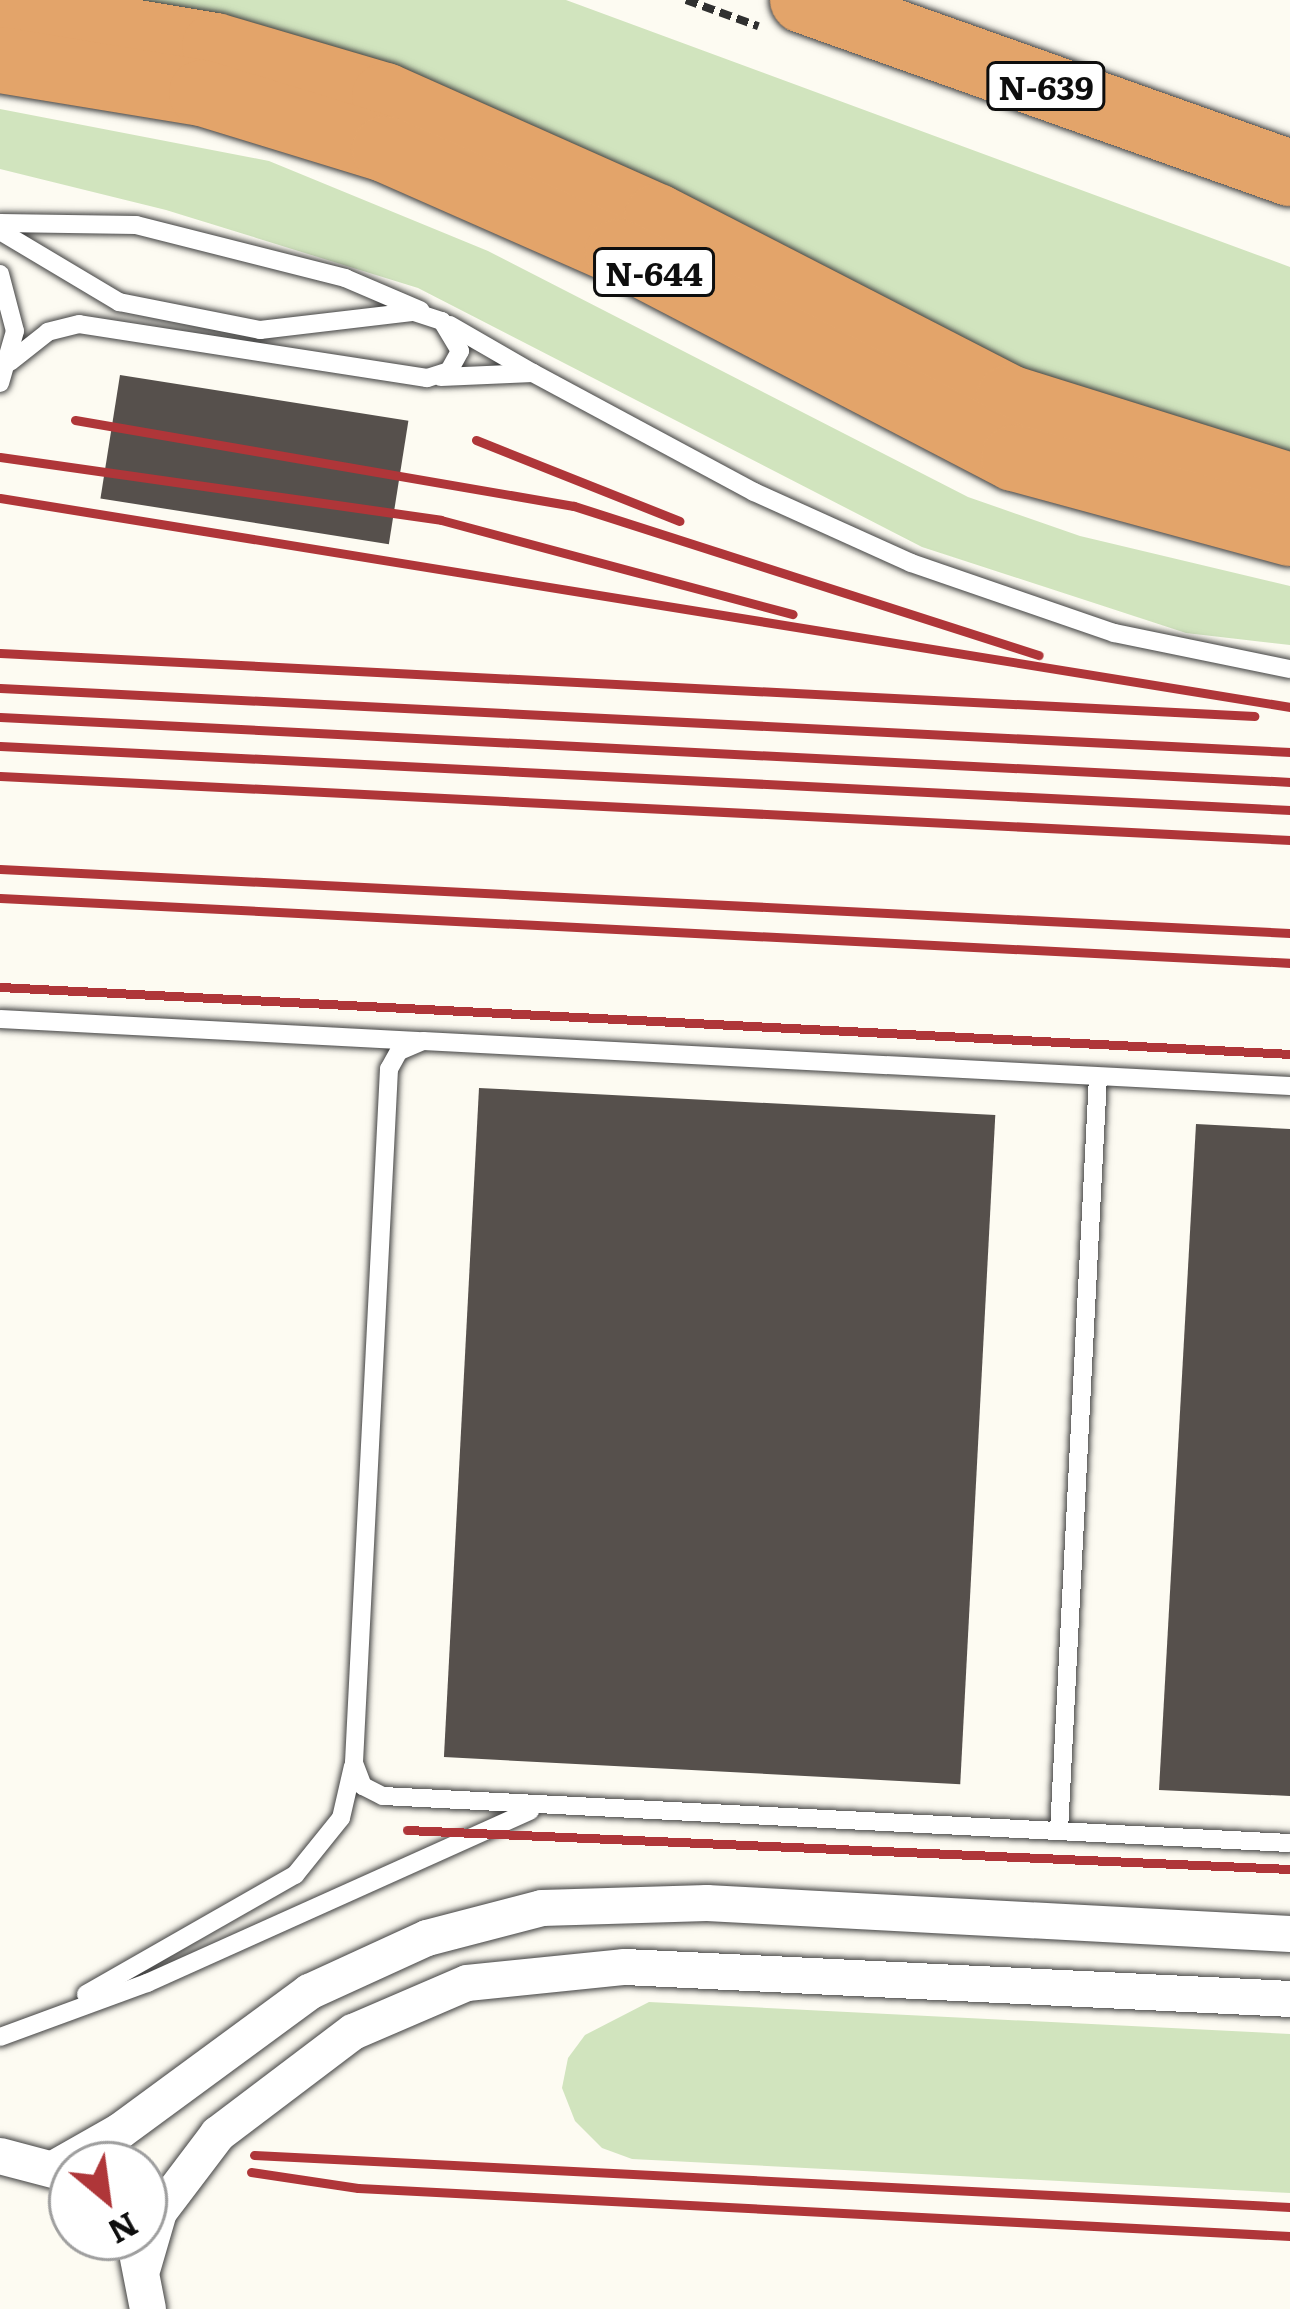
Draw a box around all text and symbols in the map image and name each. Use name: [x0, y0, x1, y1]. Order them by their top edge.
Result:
road number: N-639: [986, 59, 1106, 113]
road number: N-644: [591, 245, 717, 299]
north arrow: [48, 2141, 168, 2261]
text: N: [100, 2202, 148, 2258]

